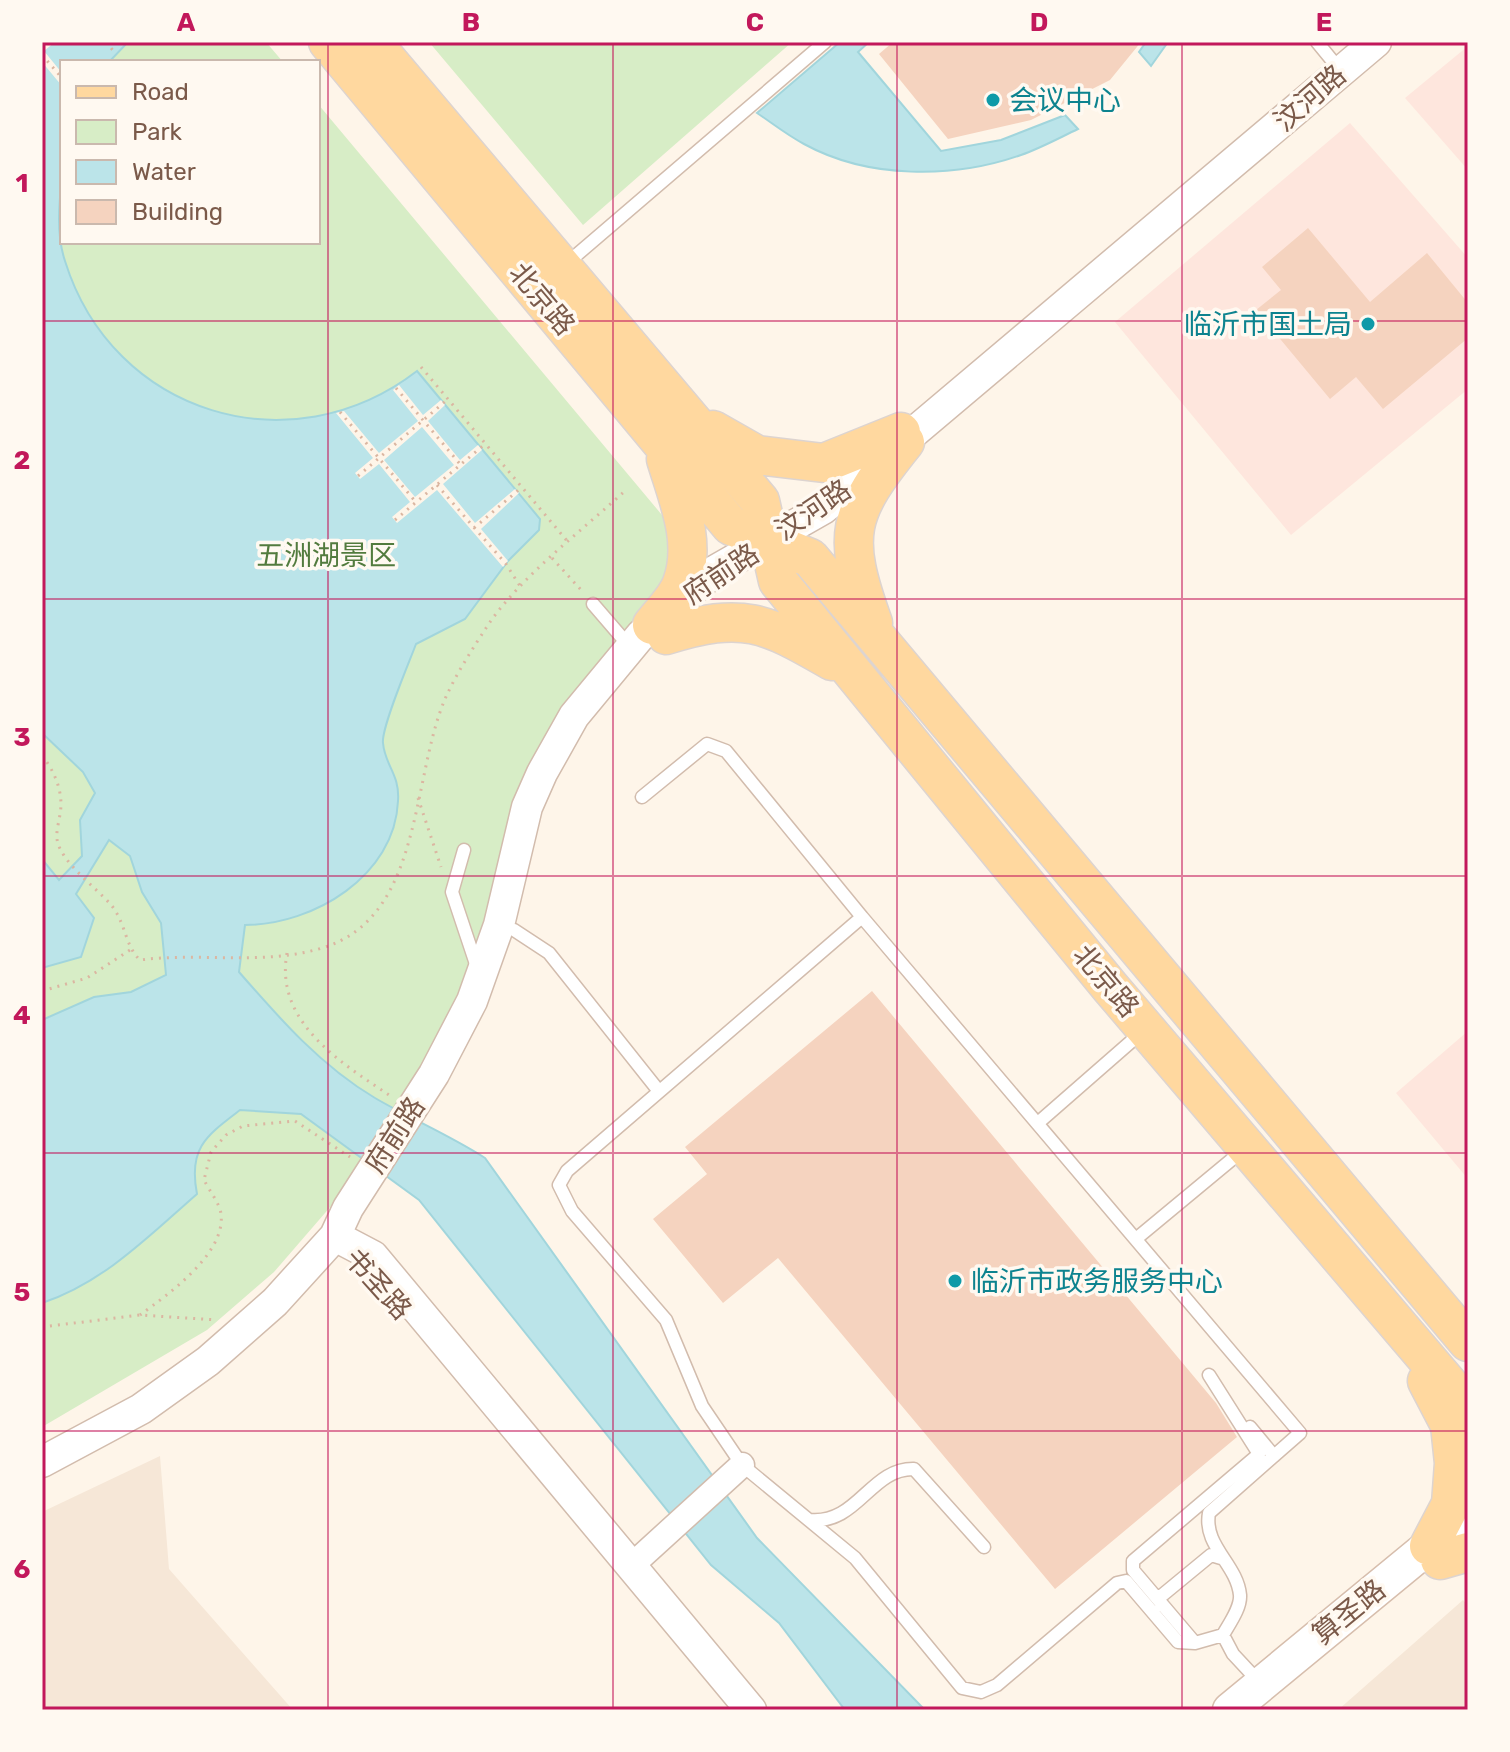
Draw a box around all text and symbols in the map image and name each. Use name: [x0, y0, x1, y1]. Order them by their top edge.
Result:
text: A: [177, 7, 196, 38]
text: B: [462, 7, 480, 38]
text: C: [746, 7, 764, 38]
text: D: [1030, 7, 1048, 38]
text: E: [1316, 7, 1332, 38]
street label: 汶河路: [1267, 58, 1353, 138]
legend: [60, 60, 320, 244]
text: Road: [132, 78, 189, 106]
place label: 会议中心: [1009, 84, 1121, 117]
marker: 会议中心: [984, 91, 1002, 109]
text: Park: [132, 118, 183, 146]
text: Water: [132, 158, 196, 186]
text: 1: [16, 168, 28, 199]
text: Building: [132, 198, 223, 226]
street label: 北京路: [502, 256, 582, 342]
place label: 临沂市国土局: [1184, 308, 1352, 341]
marker: 临沂市国土局: [1359, 315, 1377, 333]
text: 2: [14, 445, 30, 476]
street label: 汶河路: [769, 473, 857, 547]
street label: 府前路: [677, 537, 765, 611]
park label: 五洲湖景区: [256, 539, 396, 572]
text: 3: [13, 722, 31, 753]
street label: 北京路: [1066, 938, 1146, 1024]
text: 4: [13, 1000, 31, 1031]
street label: 府前路: [358, 1091, 432, 1179]
street label: 书圣路: [338, 1242, 418, 1326]
place label: 临沂市政务服务中心: [971, 1265, 1223, 1298]
marker: 临沂市政务服务中心: [946, 1272, 964, 1290]
text: 5: [14, 1277, 30, 1308]
text: 6: [14, 1554, 31, 1585]
street label: 算圣路: [1306, 1573, 1392, 1651]

